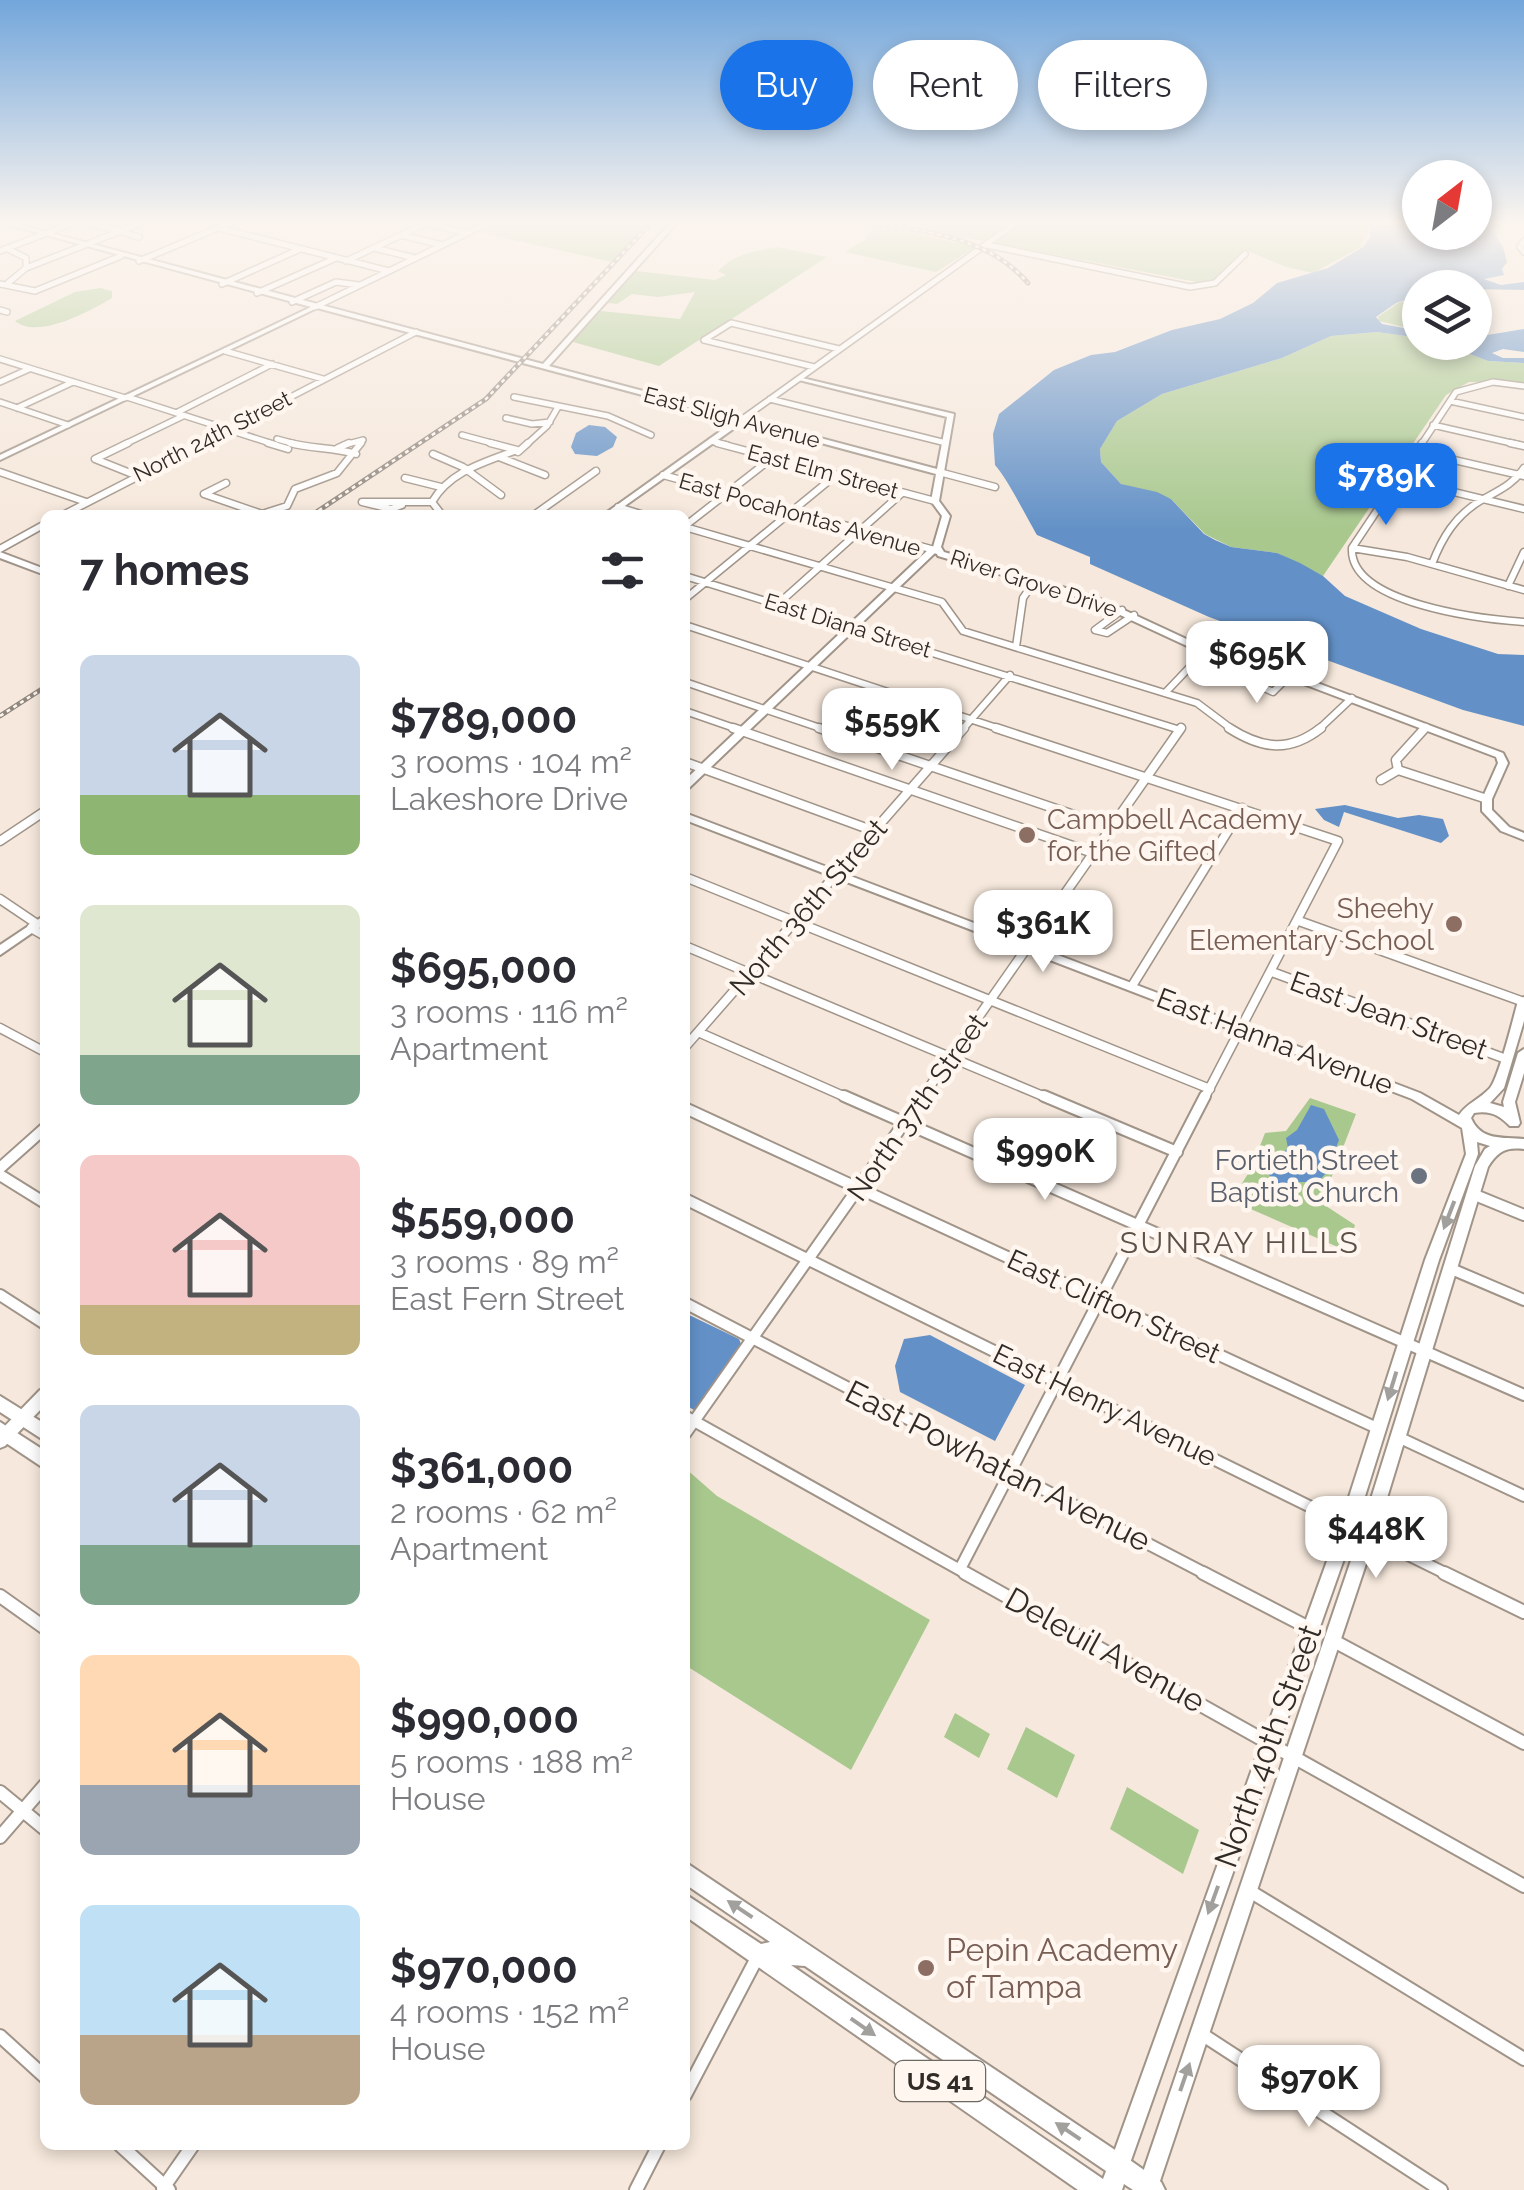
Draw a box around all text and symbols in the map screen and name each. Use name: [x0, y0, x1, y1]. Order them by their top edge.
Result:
chip: Buy: [720, 40, 853, 130]
chip: Rent: [873, 40, 1018, 130]
chip: Filters: [1038, 40, 1207, 130]
north arrow: [1402, 160, 1492, 250]
map controls: [1402, 160, 1492, 360]
button: layers: [1402, 270, 1492, 360]
street label: East Sligh Avenue: [641, 381, 823, 453]
street label: North 24th Street: [129, 385, 296, 487]
street label: East Elm Street: [745, 438, 902, 504]
pin: $789K: [1316, 443, 1456, 528]
text: $789K: [1337, 457, 1435, 494]
street label: East Pocahontas Avenue: [676, 467, 924, 561]
icon: filters: [595, 543, 650, 598]
street label: River Grove Drive: [947, 544, 1121, 622]
text: 7 homes: [80, 546, 249, 595]
street label: East Diana Street: [762, 587, 935, 663]
pin: $695K: [1187, 621, 1327, 706]
text: $695K: [1208, 635, 1306, 672]
pin: $559K: [822, 688, 962, 773]
text: $789,000: [390, 694, 577, 743]
icon: home: [160, 695, 280, 815]
text: $559K: [844, 702, 940, 739]
text: 3 rooms · 104 m²: [390, 743, 632, 780]
text: Lakeshore Drive: [390, 780, 628, 817]
place label: Campbell Academy for the Gifted: [1047, 803, 1302, 868]
street label: North 36th Street: [723, 812, 894, 1002]
marker: Campbell Academy for the Gifted: [1016, 824, 1038, 846]
pin: $361K: [973, 890, 1113, 975]
place label: Sheehy Elementary School: [1189, 892, 1434, 957]
text: $361K: [996, 904, 1090, 941]
marker: Sheehy Elementary School: [1443, 913, 1465, 935]
text: $695,000: [390, 944, 577, 993]
icon: home: [160, 945, 280, 1065]
street label: East Jean Street: [1286, 964, 1493, 1067]
street label: East Hanna Avenue: [1152, 981, 1398, 1102]
text: 3 rooms · 116 m²: [390, 993, 628, 1030]
street label: North 37th Street: [841, 1007, 995, 1207]
text: Apartment: [390, 1030, 548, 1067]
pin: $990K: [975, 1118, 1115, 1203]
text: $990K: [995, 1132, 1095, 1169]
place label: Fortieth Street Baptist Church: [1209, 1144, 1400, 1209]
marker: Fortieth Street Baptist Church: [1408, 1165, 1430, 1187]
text: $559,000: [390, 1194, 575, 1243]
icon: home: [160, 1195, 280, 1315]
one-way arrow: [1441, 1200, 1456, 1230]
district label: SUNRAY HILLS: [1120, 1225, 1360, 1260]
text: 3 rooms · 89 m²: [390, 1243, 619, 1280]
street label: East Clifton Street: [1002, 1243, 1226, 1371]
text: East Fern Street: [390, 1280, 625, 1317]
street label: East Henry Avenue: [988, 1337, 1222, 1474]
one-way arrow: [1384, 1371, 1399, 1401]
street label: East Powhatan Avenue: [839, 1372, 1157, 1559]
text: $361,000: [390, 1444, 573, 1493]
icon: home: [160, 1445, 280, 1565]
text: 2 rooms · 62 m²: [390, 1493, 617, 1530]
pin: $448K: [1306, 1496, 1446, 1581]
text: $448K: [1327, 1510, 1425, 1547]
text: Apartment: [390, 1530, 548, 1567]
street label: Deleuil Avenue: [999, 1579, 1211, 1720]
street label: North 40th Street: [1206, 1619, 1329, 1872]
text: $990,000: [390, 1694, 579, 1743]
icon: home: [160, 1695, 280, 1815]
text: 5 rooms · 188 m²: [390, 1743, 633, 1780]
text: House: [390, 1780, 486, 1817]
one-way arrow: [1204, 1885, 1220, 1915]
one-way arrow: [727, 1900, 754, 1919]
place label: Pepin Academy of Tampa: [946, 1931, 1178, 2005]
text: $970,000: [390, 1944, 578, 1993]
icon: home: [160, 1945, 280, 2065]
marker: Pepin Academy of Tampa: [915, 1957, 937, 1979]
text: 4 rooms · 152 m²: [390, 1993, 629, 2030]
one-way arrow: [849, 2018, 876, 2036]
text: House: [390, 2030, 486, 2067]
pin: $970K: [1239, 2045, 1379, 2130]
text: $970K: [1260, 2059, 1358, 2096]
road number: US 41: [895, 2061, 985, 2101]
one-way arrow: [1178, 2061, 1193, 2091]
one-way arrow: [1055, 2122, 1081, 2141]

